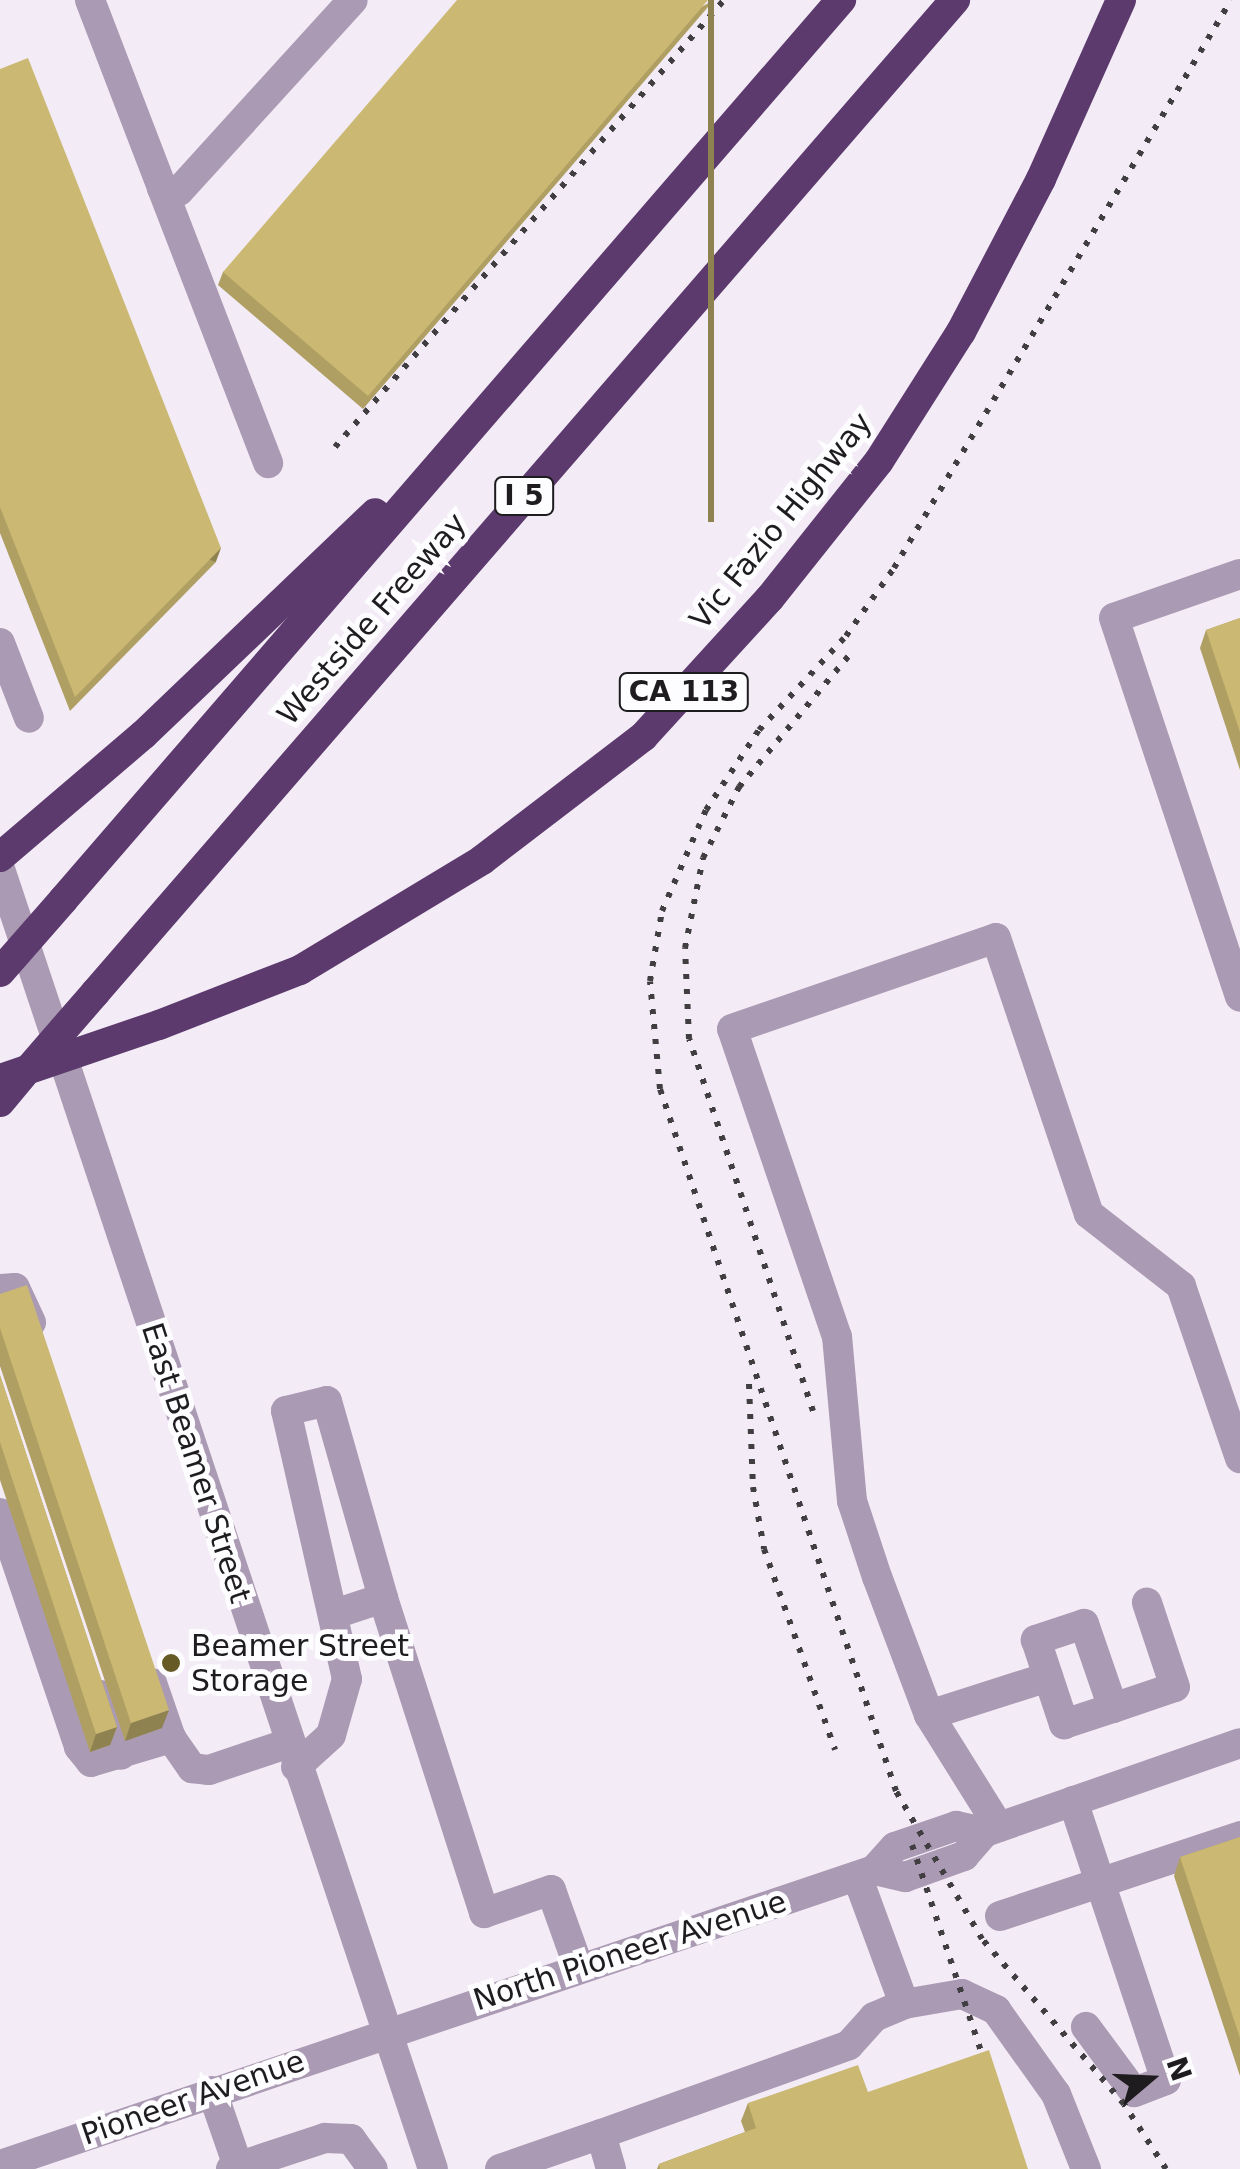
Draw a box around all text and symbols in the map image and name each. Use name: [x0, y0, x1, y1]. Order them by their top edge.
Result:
street label: Vic Fazio Highway: [682, 405, 880, 637]
road number: I 5: [494, 473, 554, 519]
street label: Westside Freeway: [270, 506, 474, 732]
road number: CA 113: [616, 669, 752, 715]
street label: East Beamer Street: [134, 1318, 258, 1608]
place label: Beamer Street Storage: [191, 1628, 409, 1698]
marker: Beamer Street Storage: [160, 1652, 182, 1674]
street label: North Pioneer Avenue: [469, 1883, 791, 2019]
north arrow: [1100, 2029, 1200, 2129]
street label: Pioneer Avenue: [77, 2043, 309, 2153]
text: N: [1159, 2053, 1198, 2086]

